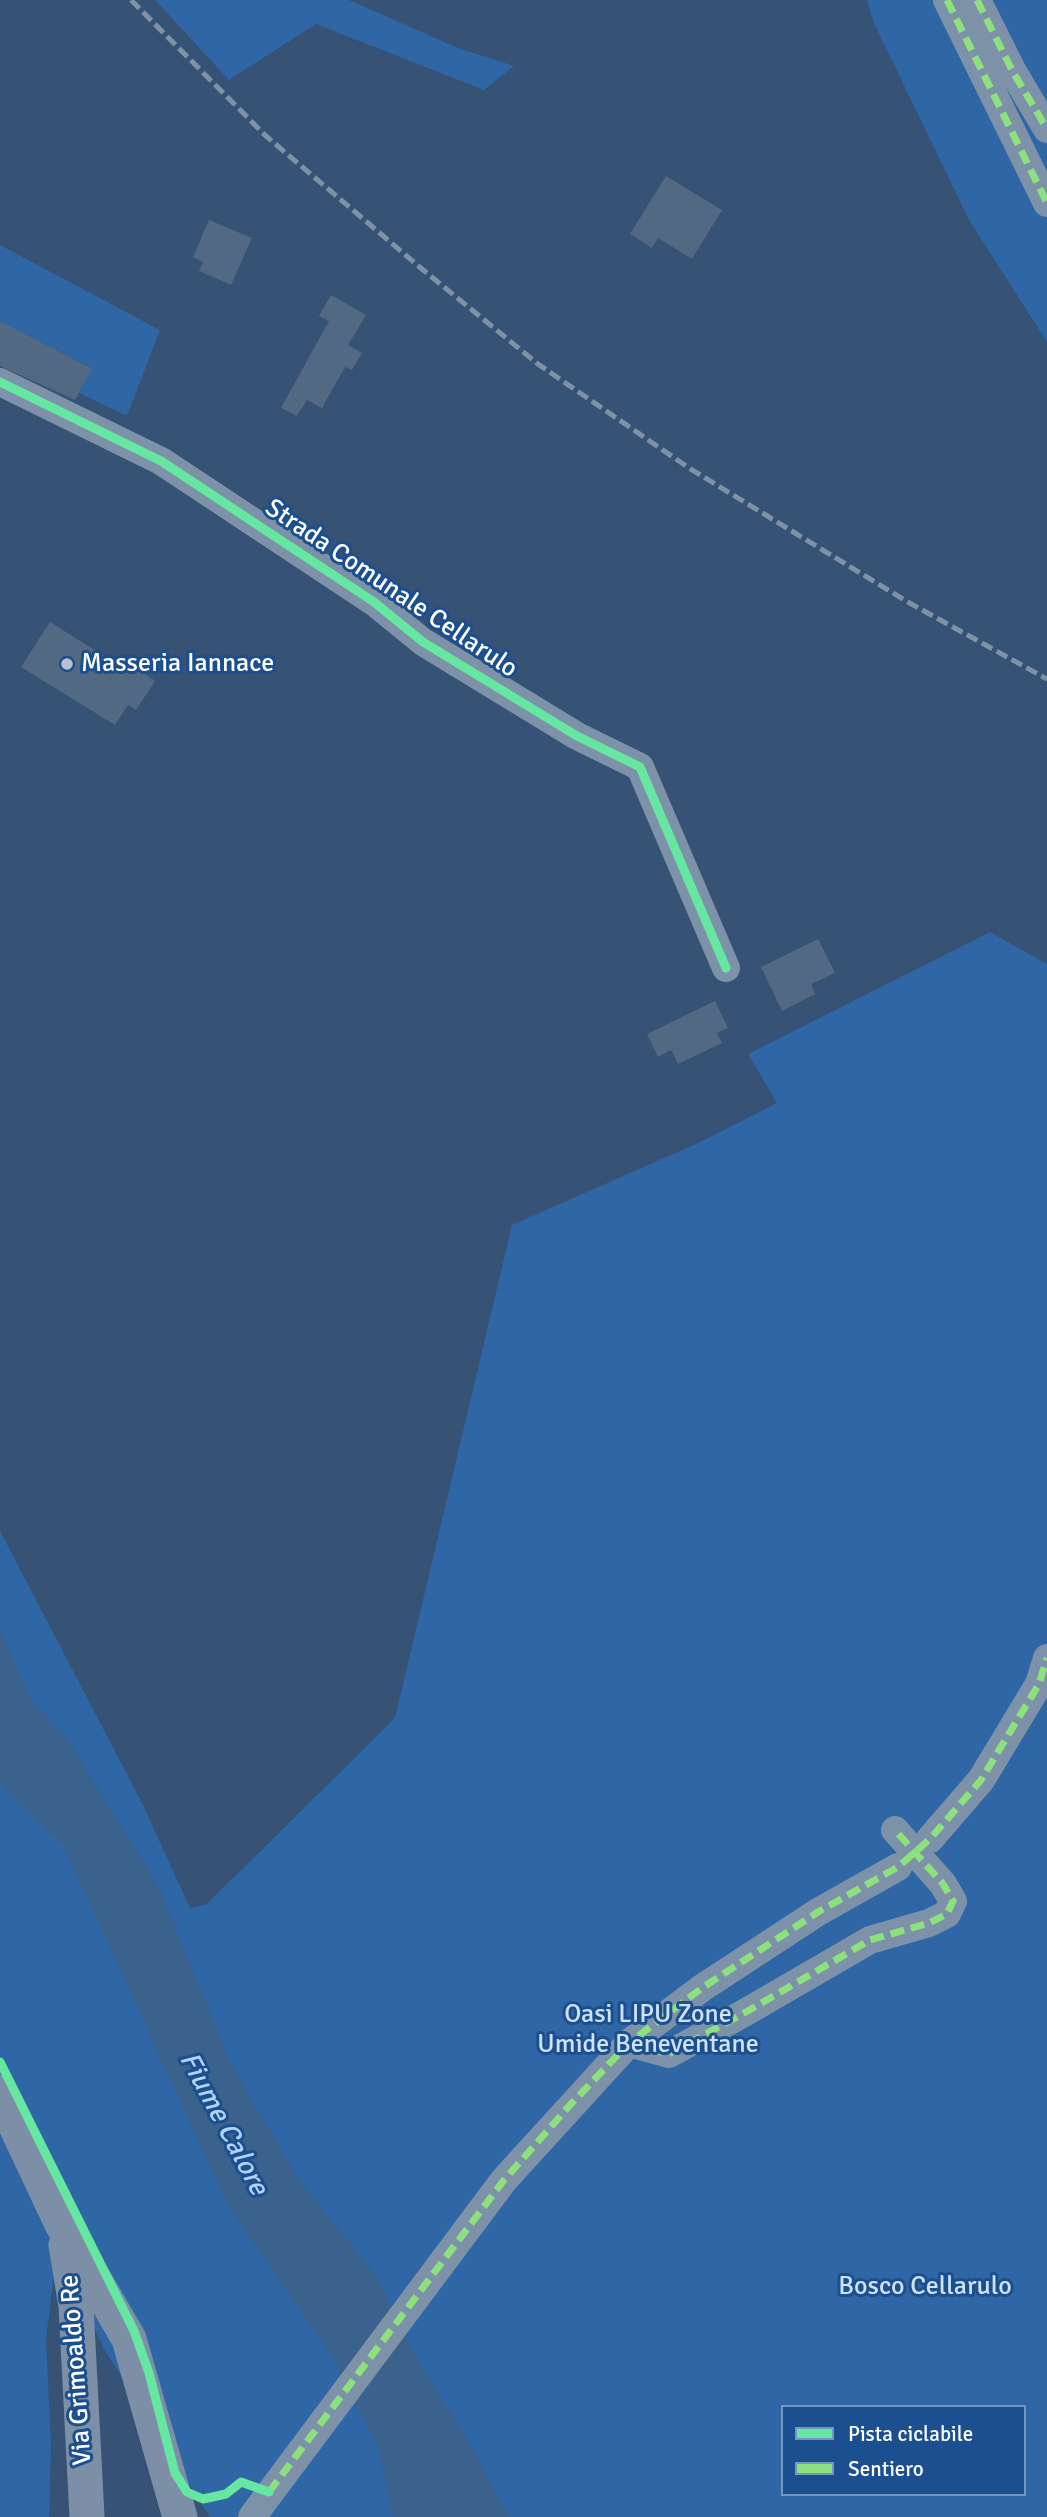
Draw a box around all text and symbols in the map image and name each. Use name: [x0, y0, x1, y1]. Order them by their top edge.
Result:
street label: Strada Comunale Cellarulo: [259, 493, 523, 685]
place label: Masseria Iannace: [81, 648, 274, 680]
marker: Masseria Iannace: [59, 656, 75, 672]
park label: Oasi LIPU Zone Umide Beneventane: [537, 1999, 759, 2060]
water label: Fiume Calore: [171, 2047, 275, 2201]
park label: Bosco Cellarulo: [838, 2271, 1012, 2303]
street label: Via Grimoaldo Re: [55, 2274, 99, 2466]
legend: [781, 2405, 1026, 2496]
text: Pista ciclabile: [848, 2421, 973, 2447]
text: Sentiero: [848, 2456, 924, 2482]

